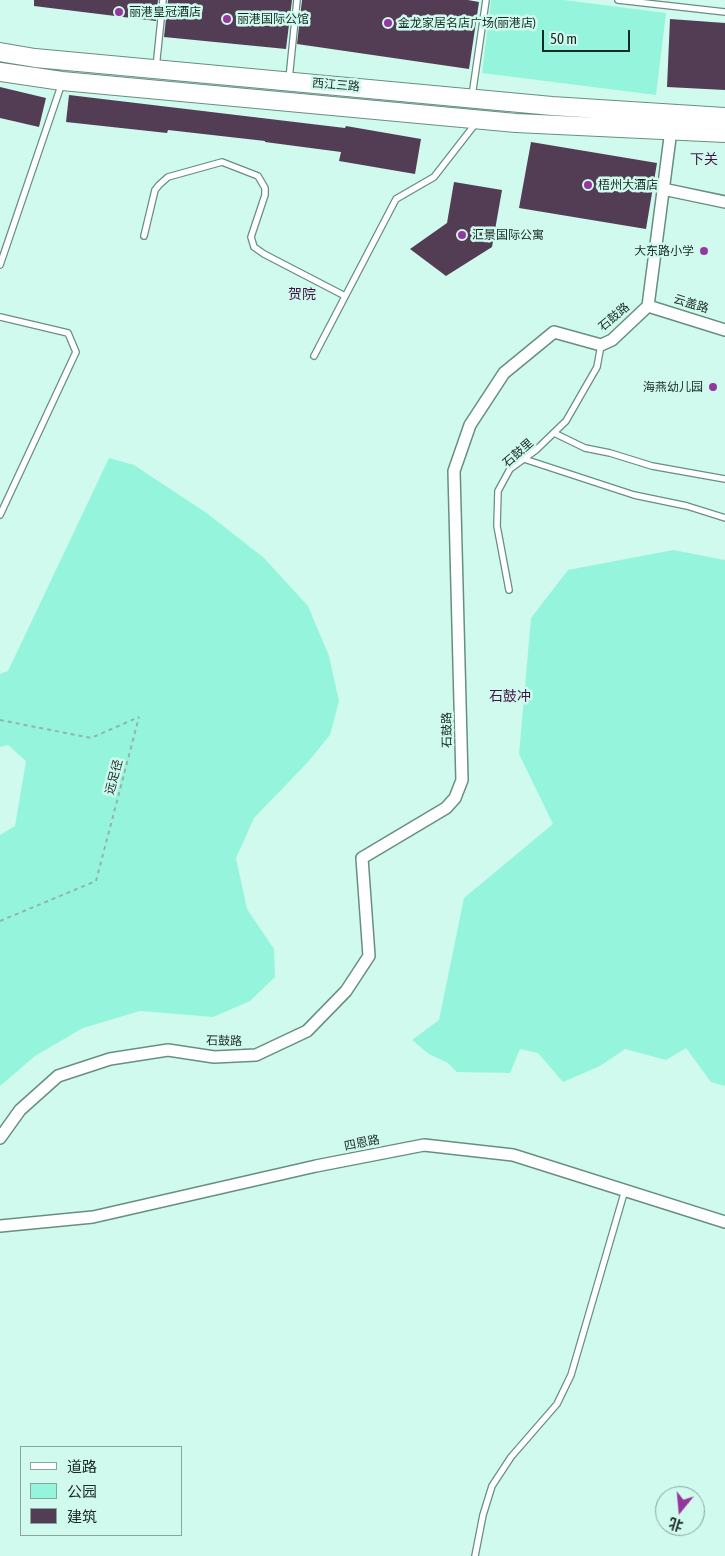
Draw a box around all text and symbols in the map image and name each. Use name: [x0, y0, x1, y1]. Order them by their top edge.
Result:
place label: 丽港皇冠酒店: [129, 5, 201, 19]
marker: 丽港皇冠酒店: [113, 6, 125, 18]
place label: 丽港国际公馆: [237, 12, 309, 26]
marker: 丽港国际公馆: [221, 13, 233, 25]
place label: 金龙家居名店广场(丽港店): [398, 16, 536, 30]
marker: 金龙家居名店广场(丽港店): [382, 17, 394, 29]
scale bar: [545, 20, 632, 52]
text: 50 m: [550, 30, 577, 47]
street label: 西江三路: [311, 76, 361, 94]
district label: 下关: [690, 152, 718, 168]
place label: 梧州大酒店: [598, 178, 658, 192]
marker: 梧州大酒店: [582, 179, 594, 191]
place label: 汇景国际公寓: [472, 228, 544, 242]
marker: 汇景国际公寓: [456, 229, 468, 241]
place label: 大东路小学: [634, 244, 694, 258]
marker: 大东路小学: [698, 245, 710, 257]
district label: 贺院: [288, 287, 316, 303]
street label: 云盖路: [672, 292, 710, 316]
street label: 石鼓路: [596, 300, 632, 334]
place label: 海燕幼儿园: [643, 380, 703, 394]
marker: 海燕幼儿园: [707, 381, 719, 393]
street label: 石鼓里: [500, 436, 536, 470]
district label: 石鼓冲: [489, 689, 531, 705]
street label: 石鼓路: [439, 712, 455, 748]
street label: 远足径: [102, 758, 126, 796]
street label: 石鼓路: [206, 1033, 242, 1049]
street label: 四恩路: [343, 1132, 381, 1154]
legend: [20, 1446, 182, 1536]
text: 道路: [67, 1458, 97, 1475]
text: 公园: [67, 1483, 97, 1500]
north arrow: [655, 1486, 705, 1536]
text: 建筑: [67, 1508, 97, 1525]
text: 北: [667, 1515, 685, 1534]

